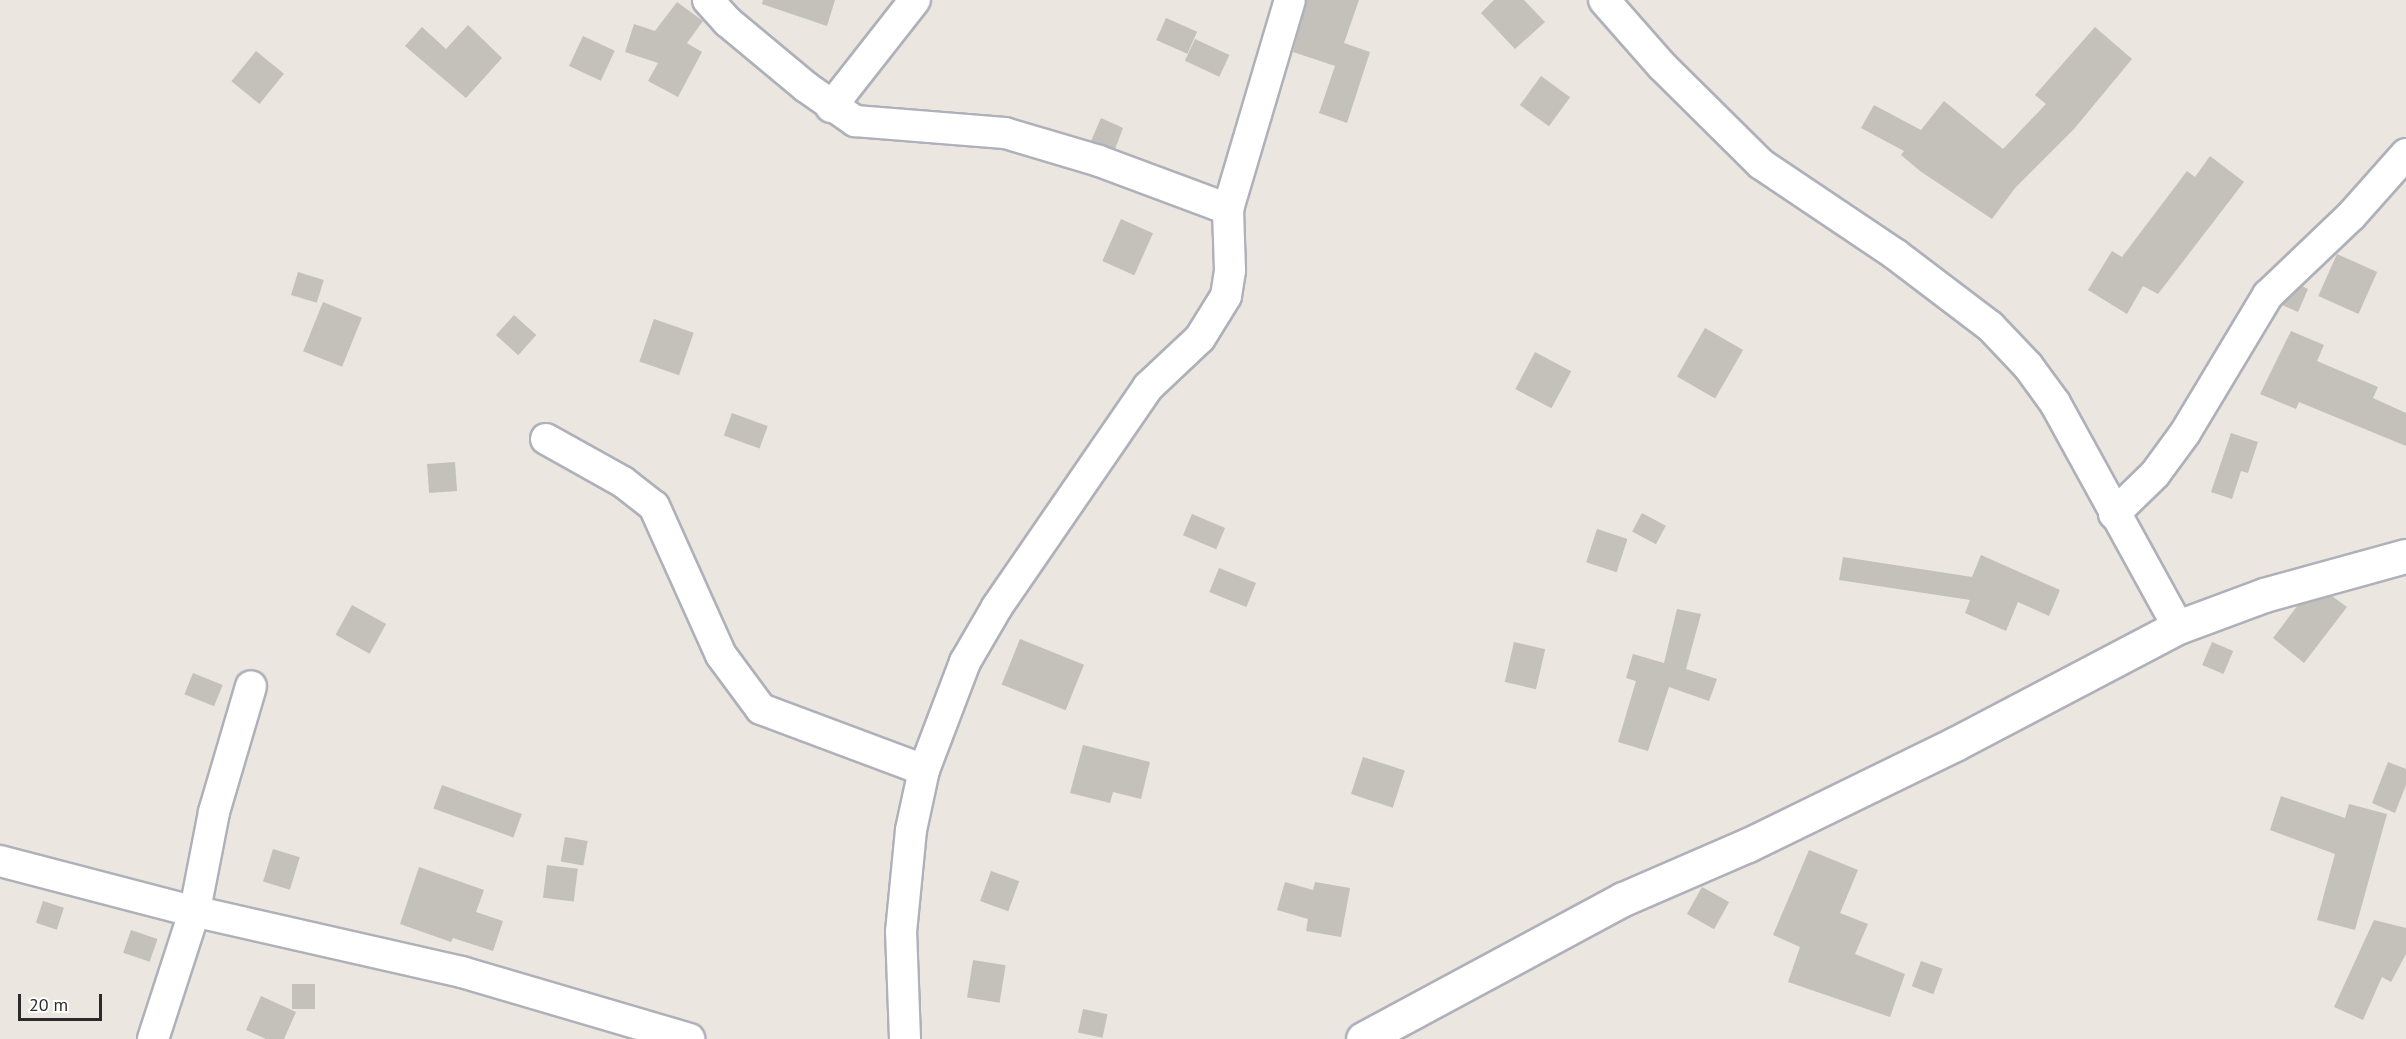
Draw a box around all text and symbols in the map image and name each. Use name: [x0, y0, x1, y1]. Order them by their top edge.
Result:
scale bar: [21, 982, 105, 1020]
text: 20 m: [29, 993, 68, 1016]

